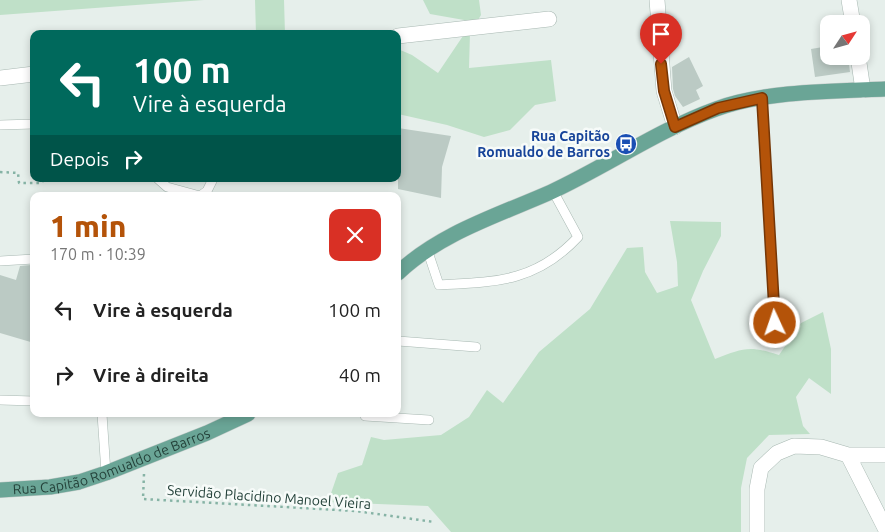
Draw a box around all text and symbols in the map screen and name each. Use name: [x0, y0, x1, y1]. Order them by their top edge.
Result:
pin: [640, 13, 682, 64]
north arrow: [820, 15, 870, 65]
map controls: [820, 15, 870, 65]
icon: arrive: [647, 20, 675, 48]
icon: left: [50, 50, 115, 115]
text: 100 m: [133, 50, 231, 90]
text: Vire à esquerda: [133, 91, 287, 116]
place label: Rua Capitão Romualdo de Barros: [477, 128, 610, 160]
bus stop icon: Rua Capitão Romualdo de Barros: [614, 132, 638, 156]
icon: right: [119, 145, 147, 173]
text: Depois: [50, 148, 109, 170]
text: 1 min: [50, 209, 126, 243]
button: close: [329, 209, 381, 261]
text: 170 m · 10:39: [50, 245, 146, 263]
icon: left: [50, 296, 78, 324]
position arrow: [748, 296, 800, 348]
text: Vire à esquerda: [93, 299, 233, 321]
text: 100 m: [328, 299, 381, 321]
icon: right: [50, 361, 78, 389]
text: Vire à direita: [93, 364, 209, 386]
text: 40 m: [339, 364, 381, 386]
street label: Rua Capitão Romualdo de Barros: [12, 425, 212, 497]
street label: Servidão Placidino Manoel Vieira: [167, 482, 371, 512]

